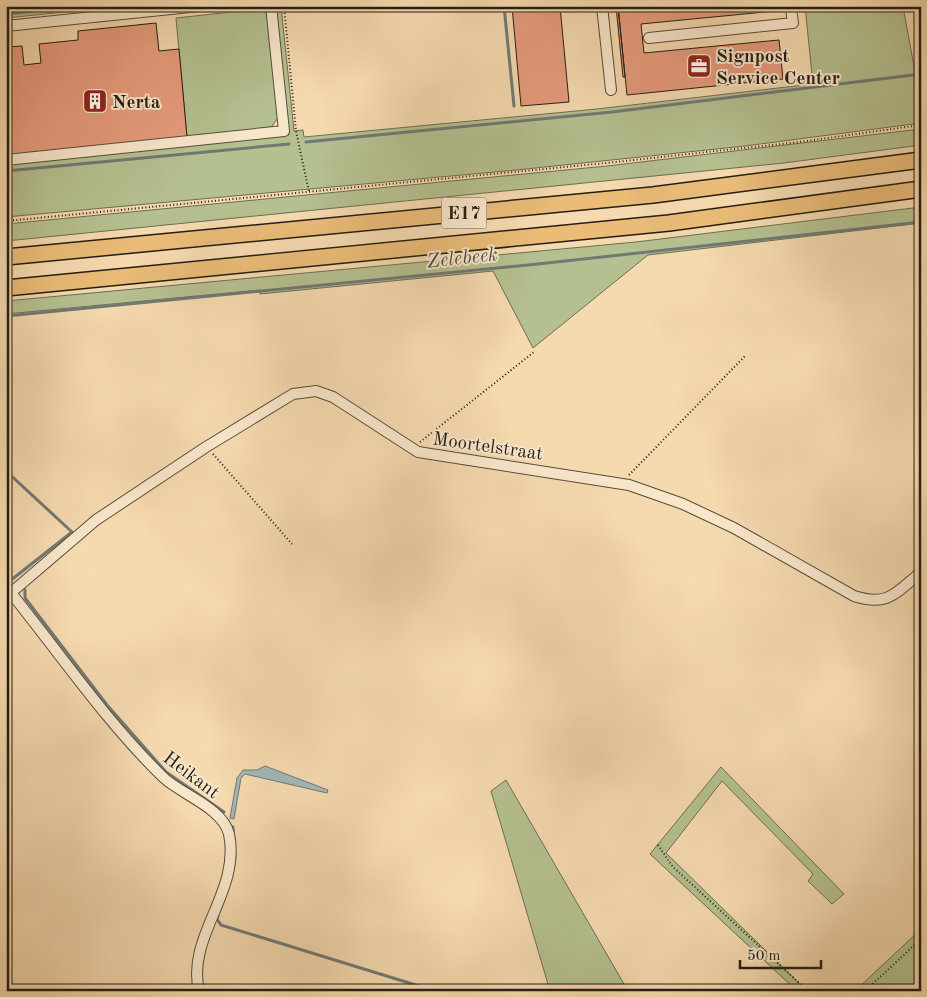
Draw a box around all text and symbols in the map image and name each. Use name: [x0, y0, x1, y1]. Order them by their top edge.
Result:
place label: Signpost Service Center: [716, 48, 840, 89]
office icon: Signpost Service Center: [686, 53, 712, 79]
building icon: Nerta: [82, 88, 108, 114]
place label: Nerta: [112, 94, 161, 113]
road number: E17: [442, 198, 486, 228]
water label: Zelebeek: [426, 245, 499, 273]
street label: Moortelstraat: [431, 430, 544, 465]
street label: Heikant: [159, 749, 222, 803]
scale bar: [740, 937, 821, 969]
text: 50 m: [747, 949, 781, 964]

